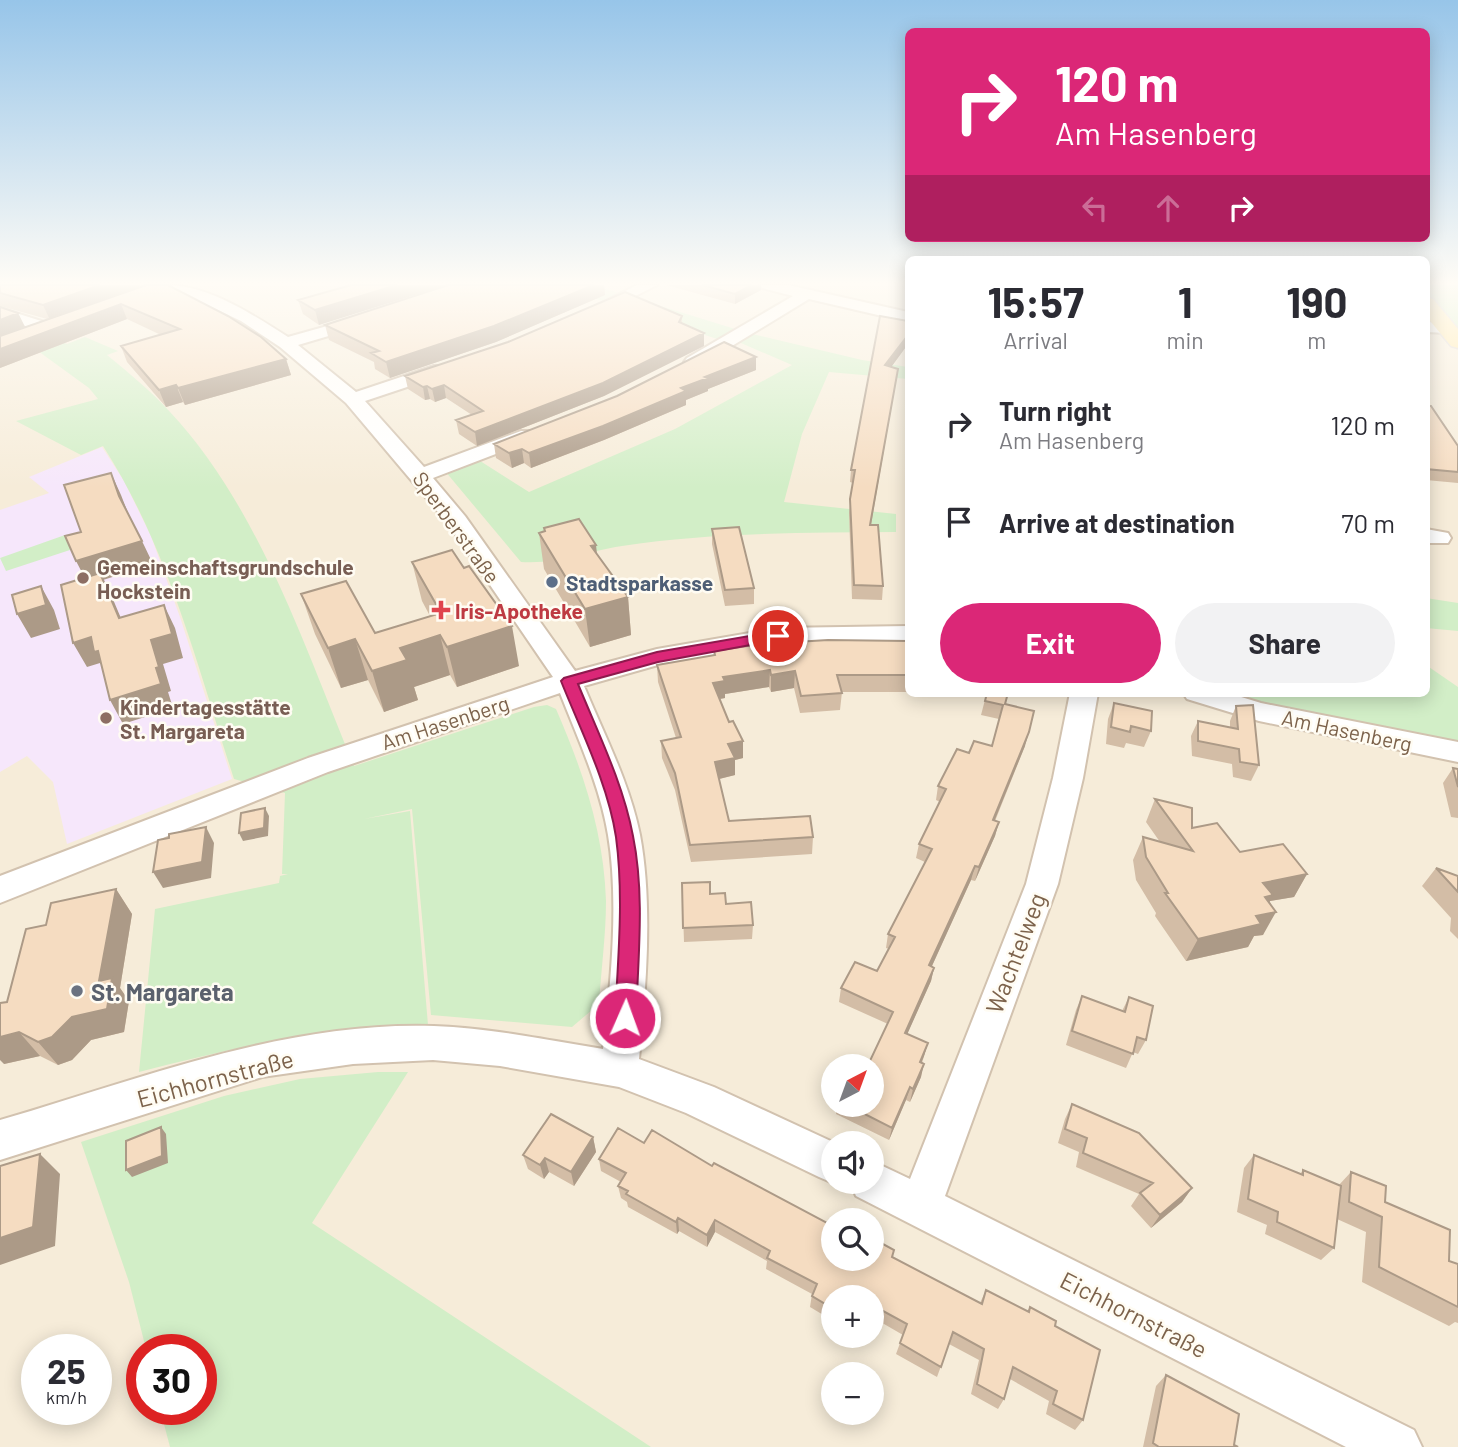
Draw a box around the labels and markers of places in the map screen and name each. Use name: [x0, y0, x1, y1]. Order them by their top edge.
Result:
place label: Gemeinschaftsgrundschule Hockstein: [97, 554, 354, 603]
marker: Gemeinschaftsgrundschule Hockstein: [75, 570, 91, 586]
place label: Stadtsparkasse: [566, 570, 713, 595]
marker: Stadtsparkasse: [544, 574, 560, 590]
place label: Iris-Apotheke: [455, 598, 583, 623]
marker: Iris-Apotheke: [433, 602, 449, 618]
pin: [748, 606, 808, 666]
place label: Kindertagesstätte St. Margareta: [120, 694, 291, 743]
marker: Kindertagesstätte St. Margareta: [98, 710, 114, 726]
place label: St. Margareta: [91, 977, 234, 1006]
marker: St. Margareta: [69, 983, 85, 999]

